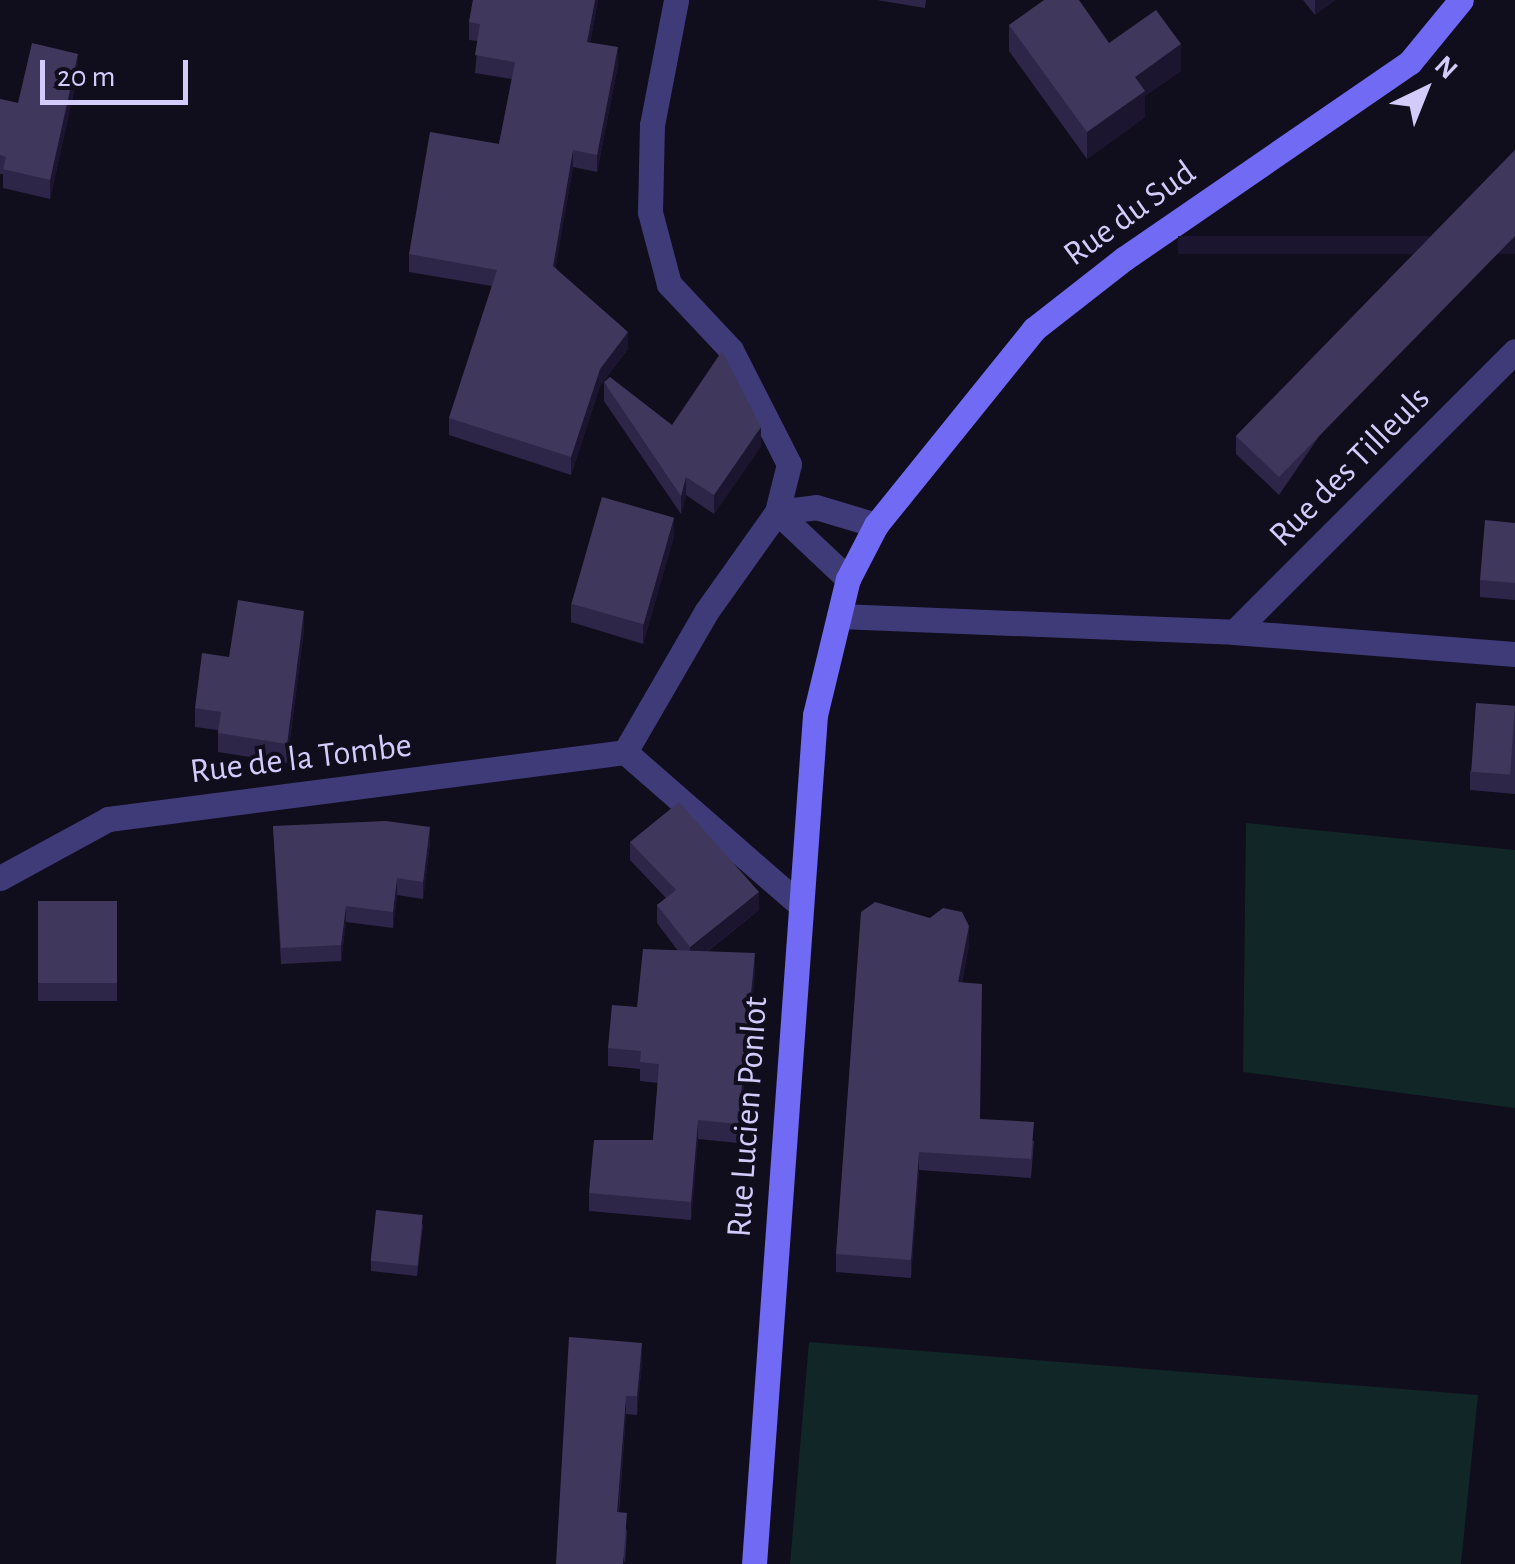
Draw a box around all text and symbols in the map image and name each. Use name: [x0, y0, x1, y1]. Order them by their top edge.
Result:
scale bar: [45, 40, 192, 102]
north arrow: [1375, 40, 1475, 140]
text: N: [1429, 51, 1462, 85]
text: 20 m: [57, 62, 115, 92]
street label: Rue du Sud: [1056, 152, 1204, 276]
street label: Rue des Tilleuls: [1261, 378, 1439, 556]
street label: Rue de la Tombe: [188, 725, 414, 793]
street label: Rue Lucien Ponlot: [719, 995, 777, 1239]

